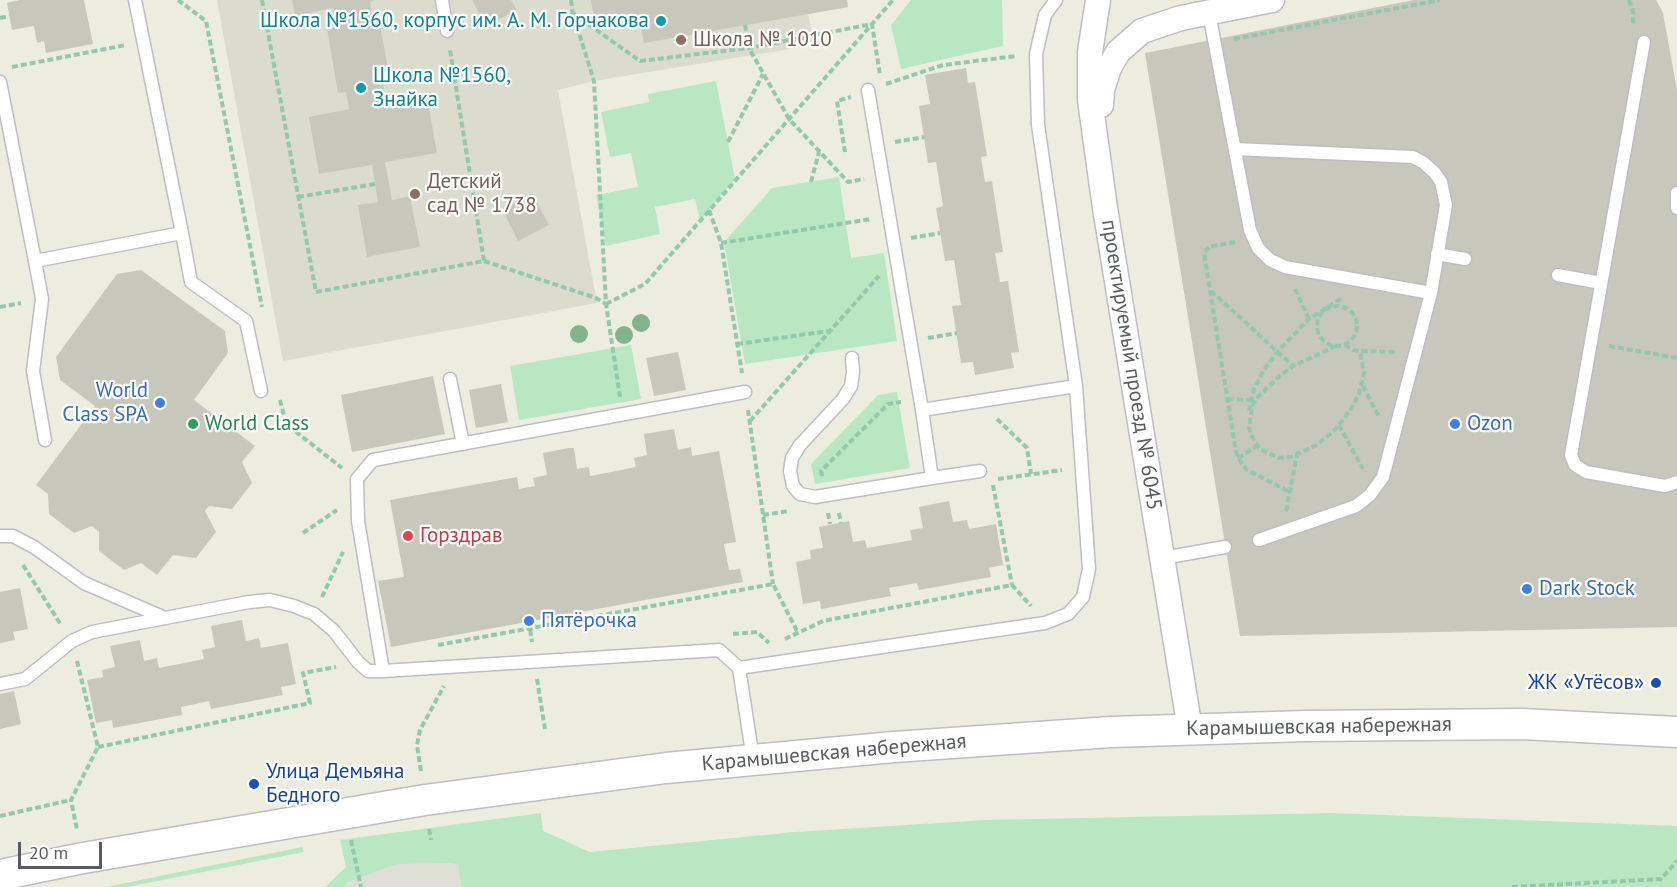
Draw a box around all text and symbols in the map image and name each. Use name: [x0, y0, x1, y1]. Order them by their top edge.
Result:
place label: Школа №1560, корпус им. А. М. Горчакова: [260, 8, 649, 34]
marker: Школа №1560, корпус им. А. М. Горчакова: [654, 14, 668, 28]
place label: Школа № 1010: [693, 27, 832, 53]
marker: Школа № 1010: [674, 33, 688, 47]
place label: Школа №1560, Знайка: [373, 63, 511, 113]
marker: Школа №1560, Знайка: [354, 81, 368, 95]
place label: Детский сад № 1738: [427, 169, 537, 219]
marker: Детский сад № 1738: [408, 187, 422, 201]
street label: проектируемый проезд № 6045: [1096, 218, 1166, 512]
place label: World Class SPA: [62, 378, 148, 428]
marker: World Class SPA: [153, 396, 167, 410]
place label: World Class: [205, 411, 309, 437]
place label: Ozon: [1467, 411, 1513, 437]
marker: World Class: [186, 417, 200, 431]
marker: Ozon: [1448, 417, 1462, 431]
place label: Горздрав: [420, 523, 502, 549]
marker: Горздрав: [401, 529, 415, 543]
place label: Dark Stock: [1539, 576, 1635, 602]
marker: Dark Stock: [1520, 582, 1534, 596]
place label: Пятёрочка: [541, 608, 637, 634]
marker: Пятёрочка: [522, 614, 536, 628]
place label: ЖК «Утёсов»: [1528, 670, 1644, 696]
marker: ЖК «Утёсов»: [1649, 676, 1663, 690]
street label: Карамышевская набережная: [1186, 712, 1452, 742]
street label: Карамышевская набережная: [701, 729, 967, 777]
place label: Улица Демьяна Бедного: [266, 759, 405, 809]
marker: Улица Демьяна Бедного: [247, 777, 261, 791]
scale bar: [21, 830, 105, 868]
text: 20 m: [29, 841, 68, 864]

